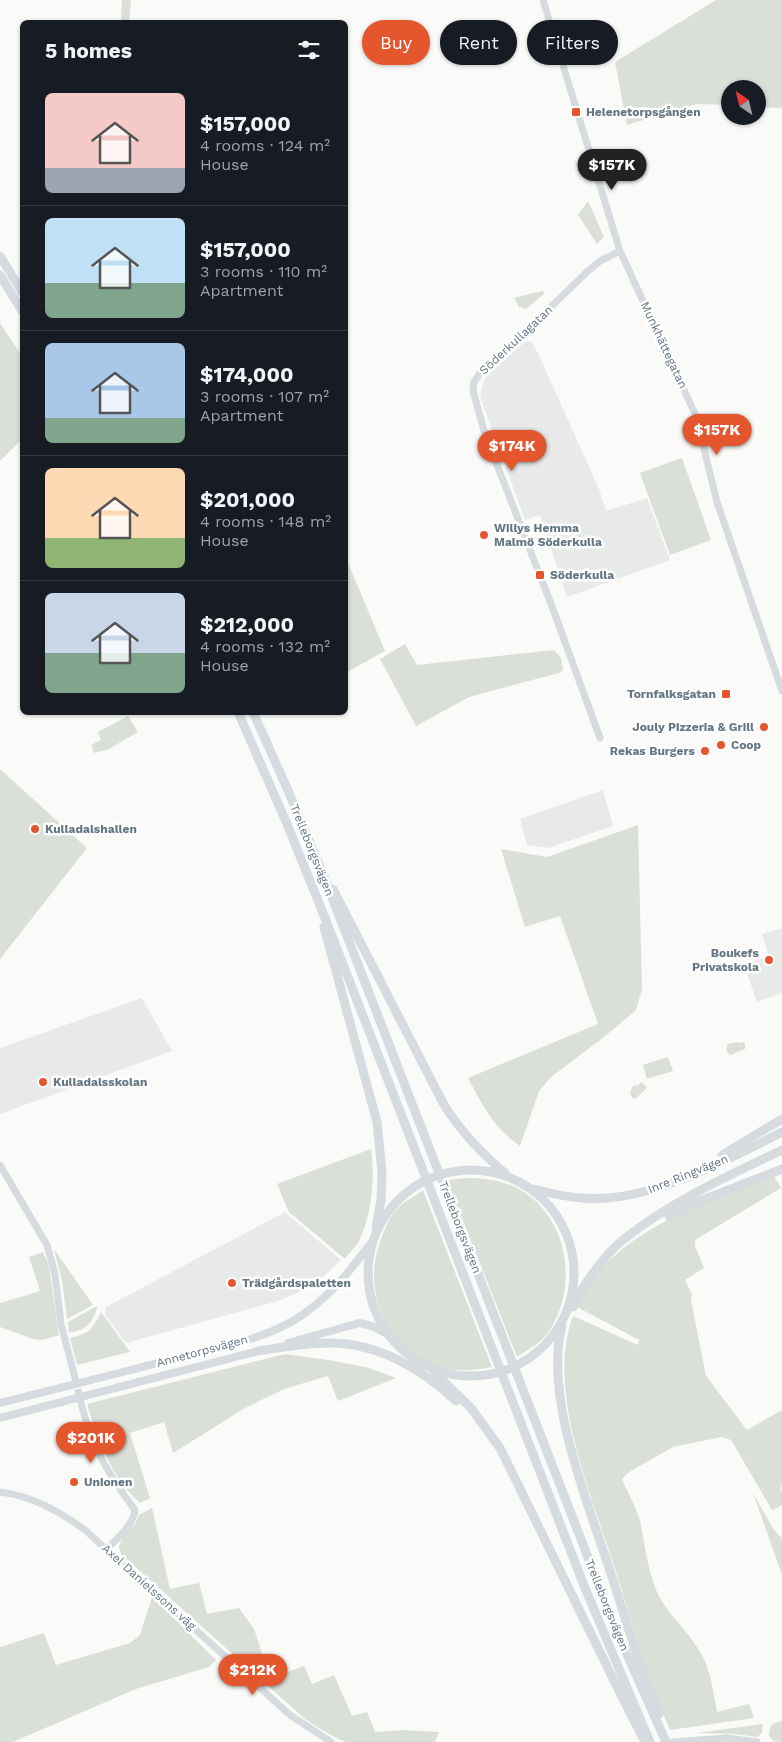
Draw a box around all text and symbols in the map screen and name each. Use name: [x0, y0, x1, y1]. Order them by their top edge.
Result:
chip: Buy: [362, 20, 430, 65]
chip: Rent: [440, 20, 517, 65]
chip: Filters: [527, 20, 618, 65]
icon: filters: [295, 36, 323, 64]
text: 5 homes: [45, 38, 132, 63]
north arrow: [721, 80, 766, 125]
map controls: [721, 80, 766, 125]
place label: Helenetorpsgången: [586, 105, 701, 119]
marker: Helenetorpsgången: [570, 106, 582, 118]
text: $157,000: [200, 111, 291, 136]
icon: home: [85, 113, 145, 173]
text: 4 rooms · 124 m²: [200, 136, 330, 155]
pin: $157K: [577, 148, 647, 191]
text: House: [200, 155, 249, 174]
text: $157K: [589, 155, 635, 174]
text: $157,000: [200, 237, 291, 262]
icon: home: [85, 238, 145, 298]
text: 3 rooms · 110 m²: [200, 262, 327, 281]
text: Apartment: [200, 281, 283, 300]
street label: Munkhättegatan: [638, 299, 690, 391]
street label: Söderkullagatan: [477, 303, 555, 377]
text: $174,000: [200, 362, 293, 387]
icon: home: [85, 363, 145, 423]
text: 3 rooms · 107 m²: [200, 387, 329, 406]
text: Apartment: [200, 406, 283, 425]
pin: $157K: [682, 414, 752, 456]
text: $157K: [694, 420, 740, 439]
pin: $174K: [477, 430, 547, 472]
text: $174K: [489, 436, 535, 455]
text: $201,000: [200, 487, 295, 512]
icon: home: [85, 488, 145, 548]
text: 4 rooms · 148 m²: [200, 512, 331, 531]
place label: Willys Hemma Malmö Söderkulla: [494, 521, 602, 549]
marker: Willys Hemma Malmö Söderkulla: [478, 529, 490, 541]
text: House: [200, 531, 249, 550]
place label: Söderkulla: [550, 568, 614, 582]
marker: Söderkulla: [534, 569, 546, 581]
text: $212,000: [200, 612, 294, 637]
icon: home: [85, 613, 145, 673]
text: 4 rooms · 132 m²: [200, 637, 330, 656]
text: House: [200, 656, 249, 675]
place label: Tornfalksgatan: [627, 687, 716, 701]
marker: Tornfalksgatan: [720, 688, 732, 700]
place label: Jouly Pizzeria & Grill: [632, 720, 754, 734]
marker: Jouly Pizzeria & Grill: [758, 721, 770, 733]
place label: Coop: [731, 738, 762, 752]
marker: Coop: [715, 739, 727, 751]
place label: Rekas Burgers: [610, 744, 696, 758]
marker: Rekas Burgers: [699, 745, 711, 757]
street label: Trelleborgsvägen: [287, 802, 337, 898]
place label: Kulladalshallen: [45, 822, 137, 836]
marker: Kulladalshallen: [29, 823, 41, 835]
place label: Boukefs Privatskola: [692, 946, 760, 974]
marker: Boukefs Privatskola: [763, 954, 775, 966]
place label: Kulladalsskolan: [53, 1075, 147, 1089]
marker: Kulladalsskolan: [37, 1076, 49, 1088]
street label: Inre Ringvägen: [646, 1152, 730, 1196]
street label: Trelleborgsvägen: [436, 1179, 484, 1275]
place label: Trädgårdspaletten: [242, 1276, 351, 1290]
marker: Trädgårdspaletten: [226, 1277, 238, 1289]
street label: Annetorpsvägen: [155, 1332, 249, 1370]
pin: $201K: [56, 1422, 126, 1464]
text: $201K: [67, 1428, 115, 1447]
place label: Unionen: [84, 1475, 132, 1489]
marker: Unionen: [68, 1476, 80, 1488]
street label: Axel Danielssons väg: [99, 1541, 199, 1633]
street label: Trelleborgsvägen: [582, 1557, 632, 1653]
pin: $212K: [218, 1654, 288, 1696]
text: $212K: [229, 1660, 277, 1679]

